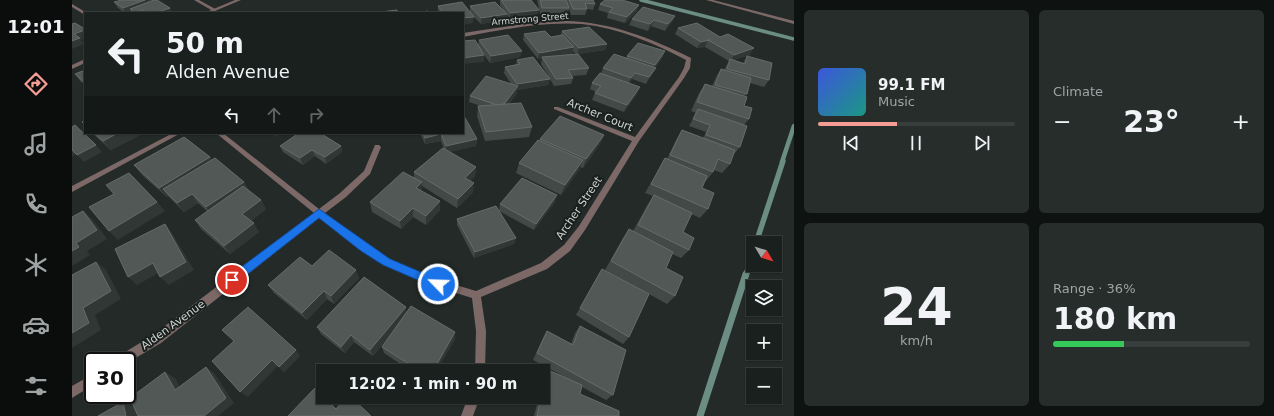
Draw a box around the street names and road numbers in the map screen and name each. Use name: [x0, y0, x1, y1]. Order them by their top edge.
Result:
street label: Armstrong Street: [491, 11, 569, 27]
street label: Archer Court: [565, 96, 635, 134]
street label: Archer Street: [553, 174, 605, 242]
street label: Alden Avenue: [139, 297, 208, 352]

